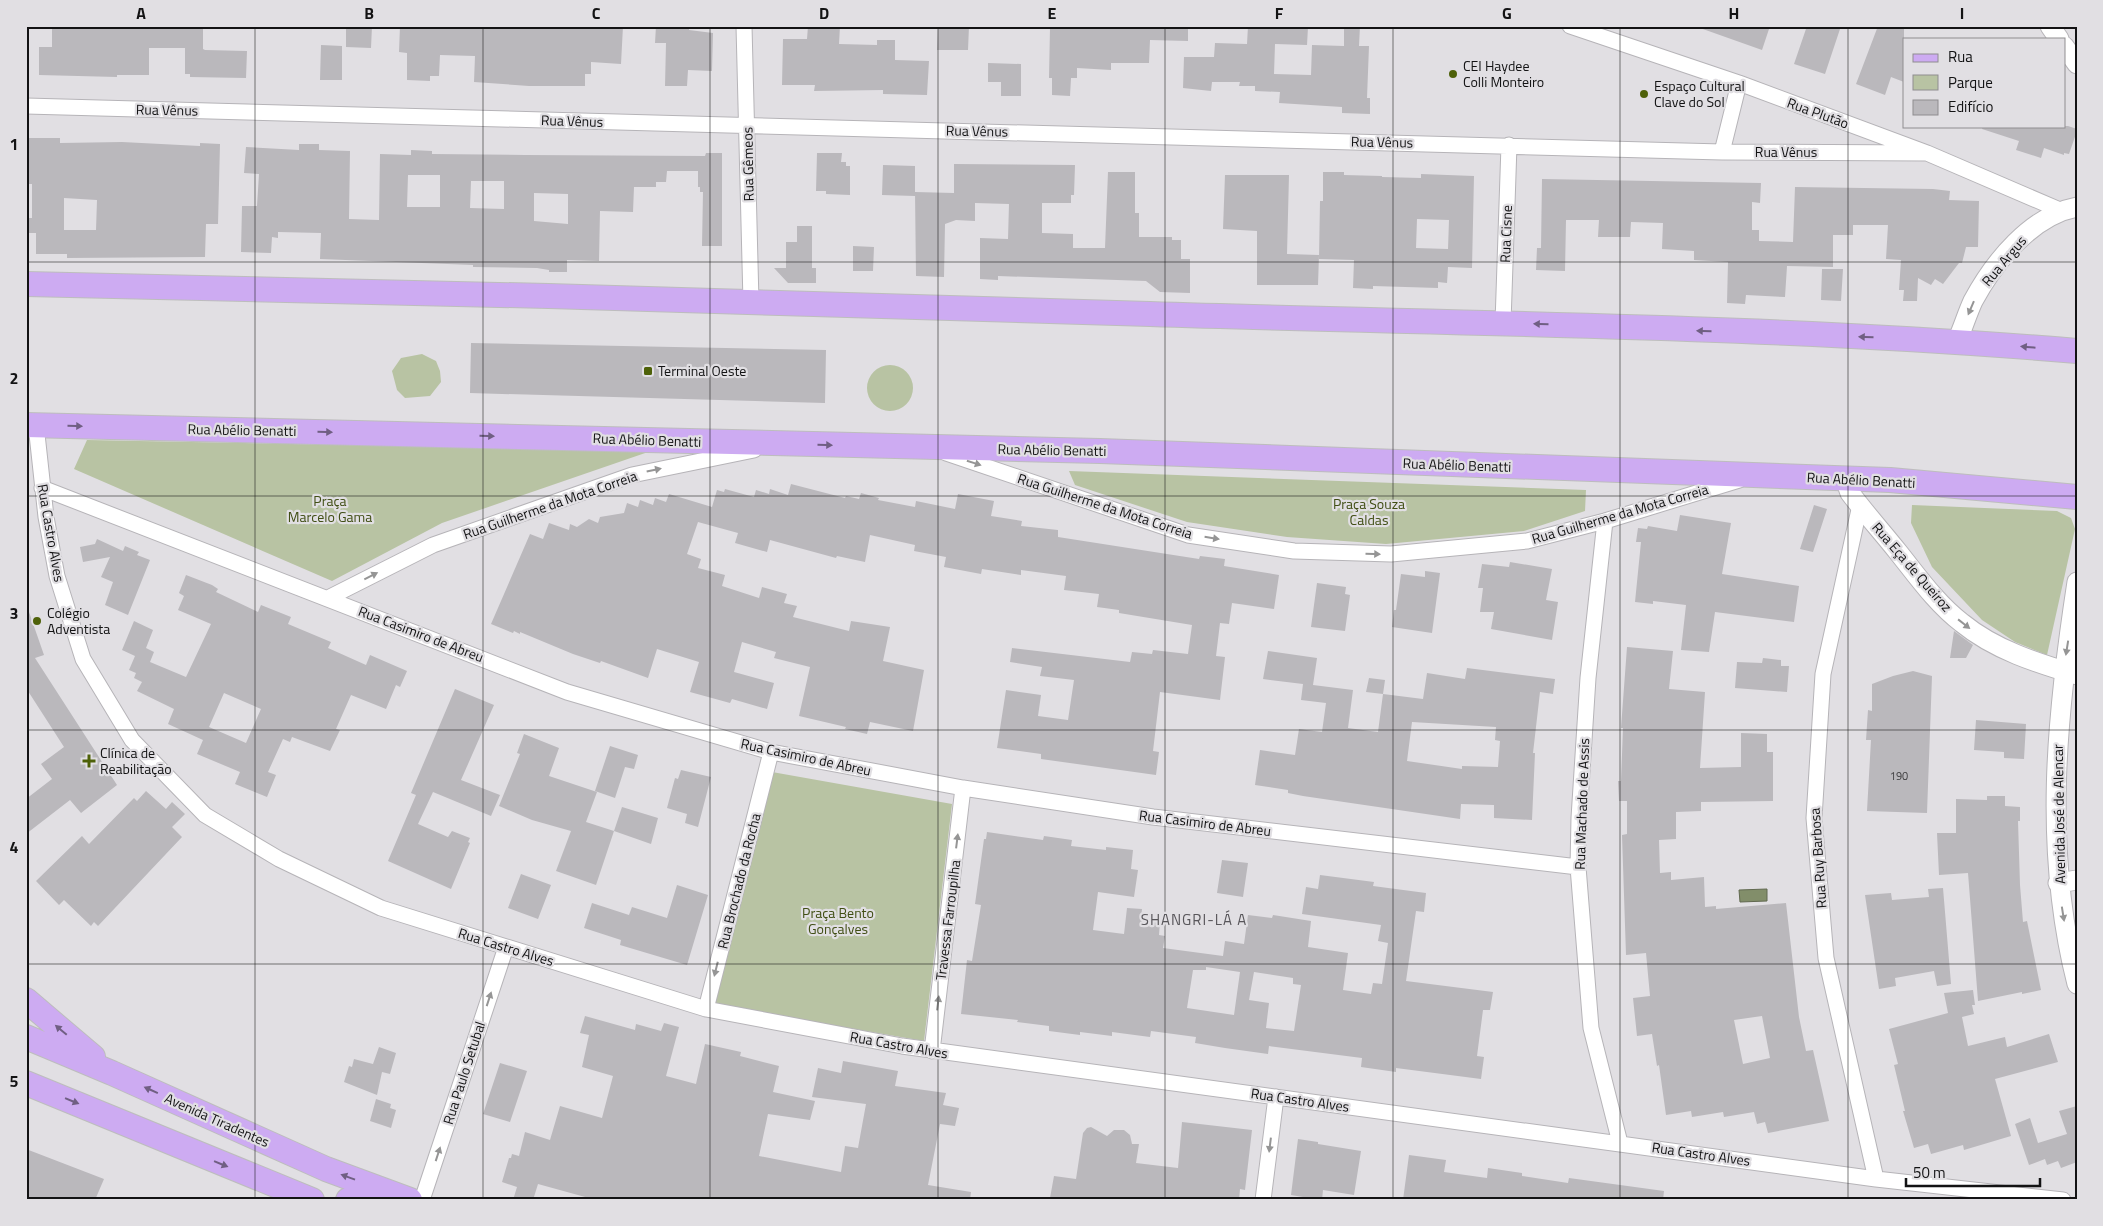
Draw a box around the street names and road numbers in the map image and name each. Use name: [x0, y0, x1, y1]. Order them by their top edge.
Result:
street label: Rua Plutão: [1784, 92, 1852, 133]
street label: Rua Vênus: [136, 98, 198, 121]
street label: Rua Vênus: [540, 109, 604, 132]
street label: Rua Vênus: [946, 119, 1008, 142]
street label: Rua Gêmeos: [736, 127, 759, 201]
street label: Rua Vênus: [1351, 130, 1413, 153]
street label: Rua Vênus: [1755, 141, 1817, 162]
street label: Rua Cisne: [1494, 205, 1517, 263]
street label: Rua Argus: [1976, 231, 2031, 291]
street label: Rua Abélio Benatti: [187, 418, 297, 441]
street label: Rua Abélio Benatti: [592, 427, 702, 452]
street label: Rua Abélio Benatti: [997, 438, 1107, 461]
street label: Rua Abélio Benatti: [1402, 452, 1512, 477]
street label: Rua Guilherme da Mota Correia: [460, 465, 640, 544]
street label: Rua Abélio Benatti: [1806, 466, 1916, 493]
street label: Rua Guilherme da Mota Correia: [1015, 467, 1195, 544]
street label: Rua Guilherme da Mota Correia: [1529, 478, 1711, 549]
street label: Rua Castro Alves: [33, 482, 70, 584]
street label: Rua Eça de Queiroz: [1867, 517, 1957, 616]
street label: Rua Casimiro de Abreu: [355, 600, 487, 667]
street label: Rua Casimiro de Abreu: [739, 732, 873, 781]
street label: Rua Machado de Assis: [1569, 738, 1594, 870]
street label: Avenida José de Alencar: [2047, 744, 2070, 884]
street label: Rua Casimiro de Abreu: [1138, 804, 1272, 841]
street label: Rua Ruy Barbosa: [1804, 807, 1831, 909]
street label: Rua Brochado da Rocha: [711, 811, 766, 951]
street label: Travessa Farroupilha: [930, 858, 965, 981]
street label: Rua Castro Alves: [456, 922, 557, 971]
street label: Rua Paulo Setubal: [437, 1019, 490, 1127]
street label: Rua Castro Alves: [848, 1026, 950, 1063]
street label: Rua Castro Alves: [1250, 1082, 1351, 1117]
street label: Avenida Tiradentes: [162, 1087, 273, 1152]
street label: Rua Castro Alves: [1651, 1136, 1752, 1171]

